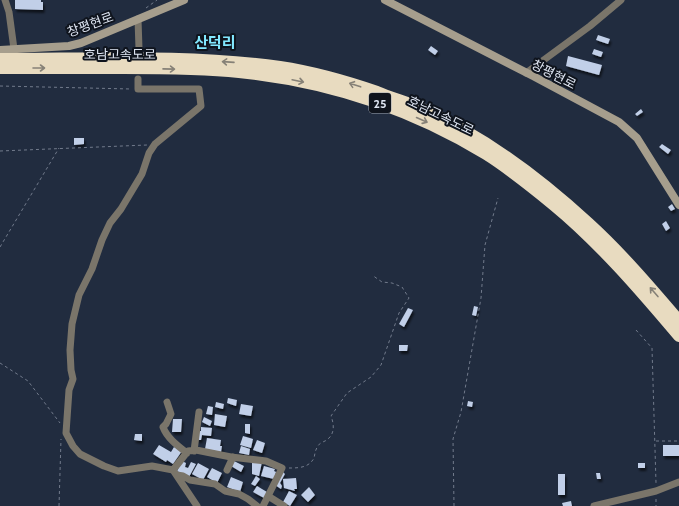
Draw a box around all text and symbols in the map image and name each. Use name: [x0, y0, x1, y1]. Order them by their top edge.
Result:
street label: 창평현로: [65, 8, 115, 40]
district label: 산덕리: [194, 34, 236, 52]
street label: 호남고속도로: [84, 46, 156, 62]
street label: 창평현로: [529, 56, 579, 92]
one-way arrow: [222, 58, 235, 65]
one-way arrow: [32, 64, 45, 72]
one-way arrow: [162, 65, 175, 73]
one-way arrow: [291, 77, 304, 85]
one-way arrow: [349, 81, 362, 88]
street label: 호남고속도로: [405, 92, 477, 138]
road number: 25: [369, 93, 391, 113]
one-way arrow: [416, 117, 428, 124]
one-way arrow: [649, 286, 658, 297]

